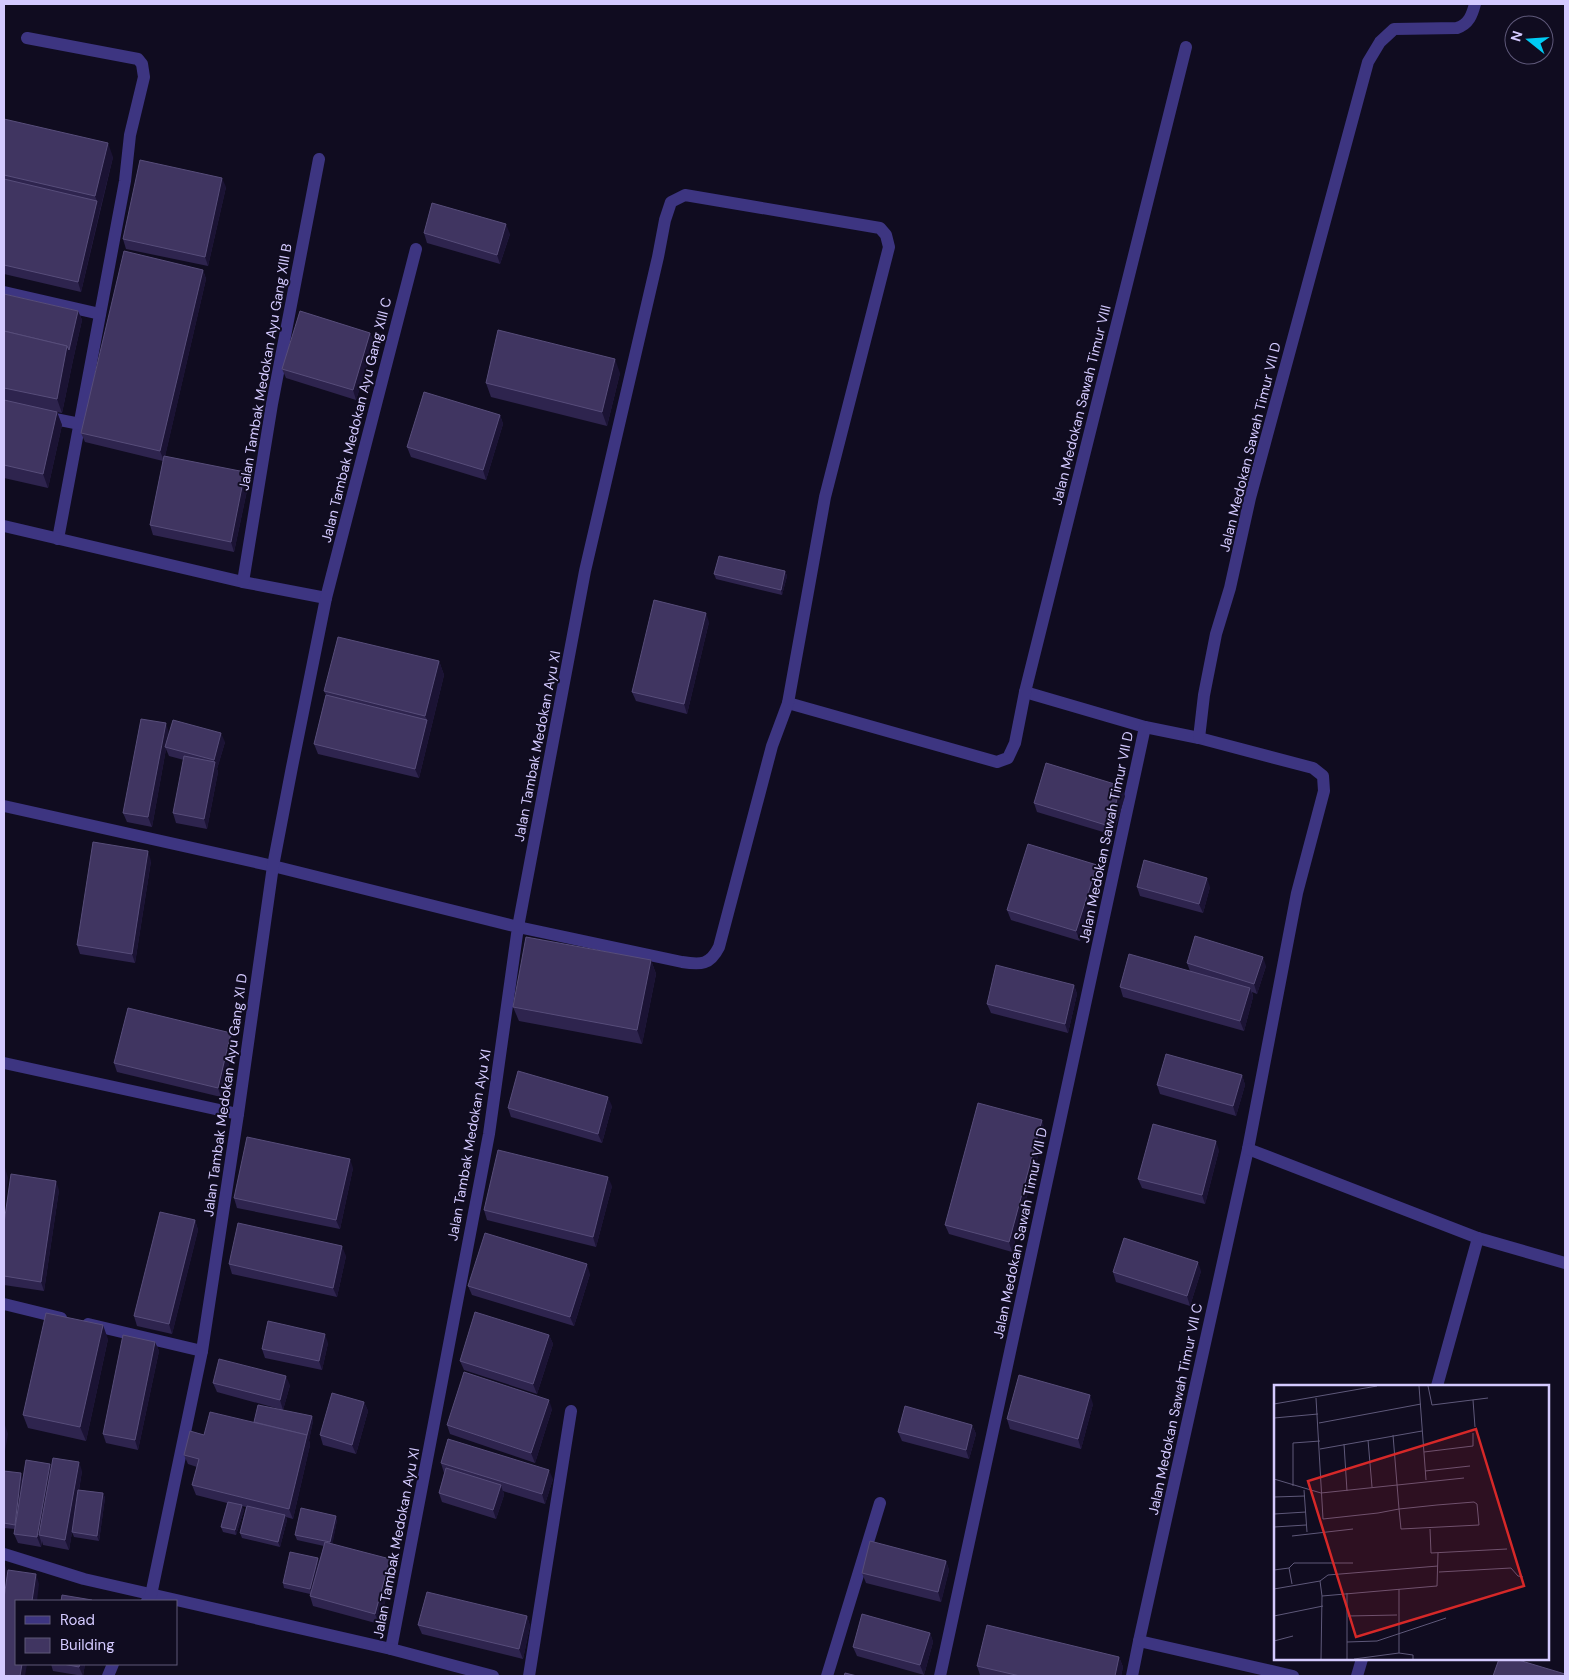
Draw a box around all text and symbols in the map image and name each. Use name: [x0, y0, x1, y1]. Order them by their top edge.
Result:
north arrow: [1504, 15, 1554, 65]
text: N: [1506, 29, 1527, 44]
street label: Jalan Tambak Medokan Ayu Gang XIII B: [234, 242, 296, 492]
street label: Jalan Tambak Medokan Ayu Gang XIII C: [317, 295, 395, 545]
street label: Jalan Medokan Sawah Timur VIII: [1047, 303, 1115, 507]
street label: Jalan Medokan Sawah Timur VII D: [1215, 340, 1285, 554]
street label: Jalan Tambak Medokan Ayu XI: [510, 649, 564, 843]
street label: Jalan Medokan Sawah Timur VII D: [1075, 730, 1137, 944]
street label: Jalan Tambak Medokan Ayu Gang XI D: [199, 972, 251, 1218]
street label: Jalan Tambak Medokan Ayu XI: [443, 1048, 495, 1242]
street label: Jalan Medokan Sawah Timur VII D: [989, 1126, 1051, 1340]
street label: Jalan Medokan Sawah Timur VII C: [1144, 1301, 1206, 1517]
inset map: [1274, 1385, 1549, 1660]
street label: Jalan Tambak Medokan Ayu XI: [369, 1446, 423, 1640]
legend: [15, 1600, 178, 1665]
text: Road: [60, 1610, 95, 1630]
text: Building: [60, 1635, 115, 1655]

